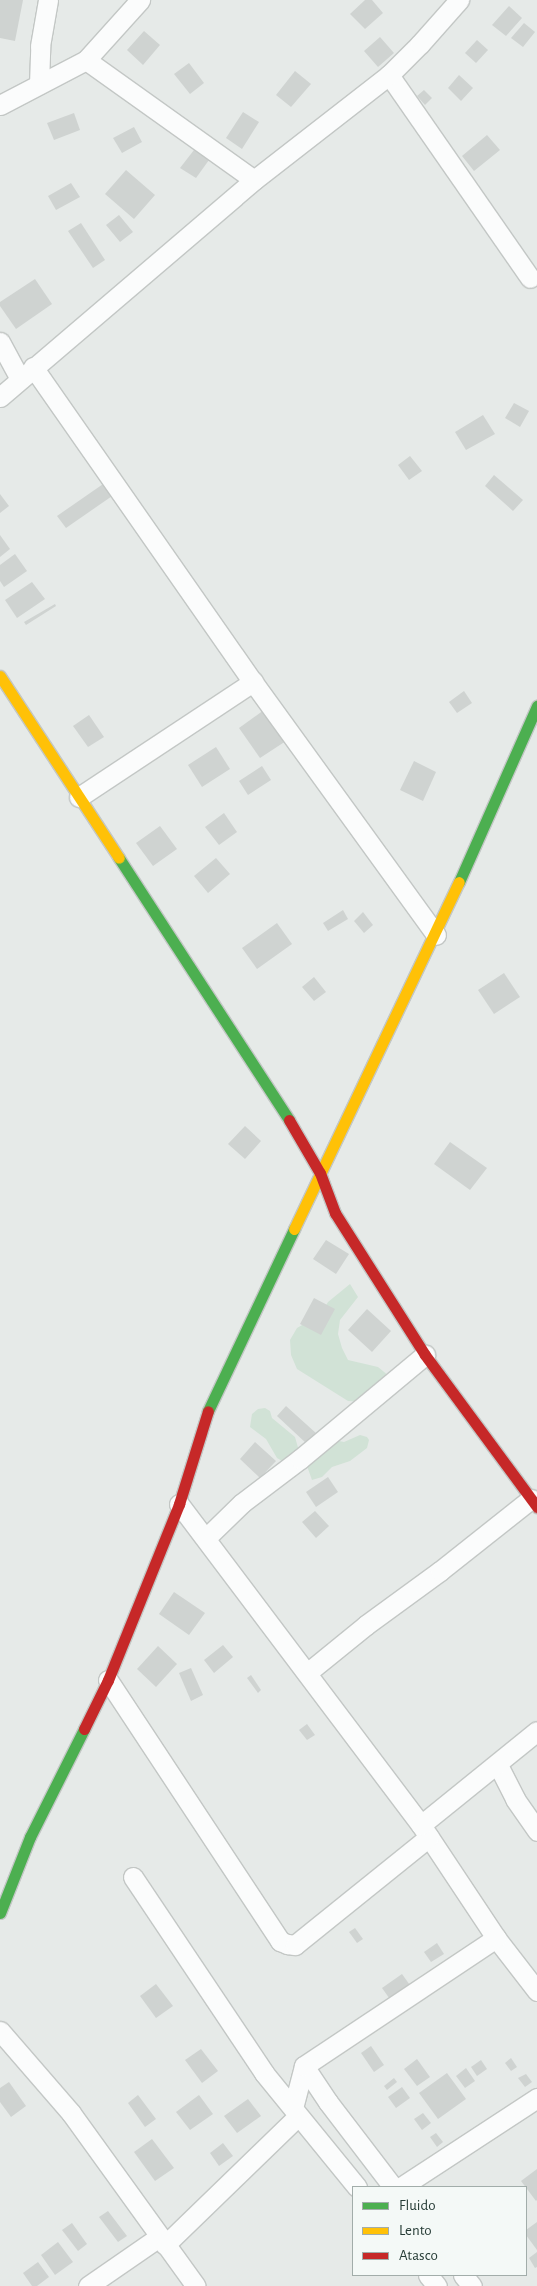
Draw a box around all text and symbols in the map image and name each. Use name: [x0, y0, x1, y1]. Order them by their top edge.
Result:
legend: [352, 2186, 527, 2276]
text: Fluido: [399, 2198, 436, 2213]
text: Lento: [399, 2223, 432, 2238]
text: Atasco: [399, 2248, 438, 2263]

